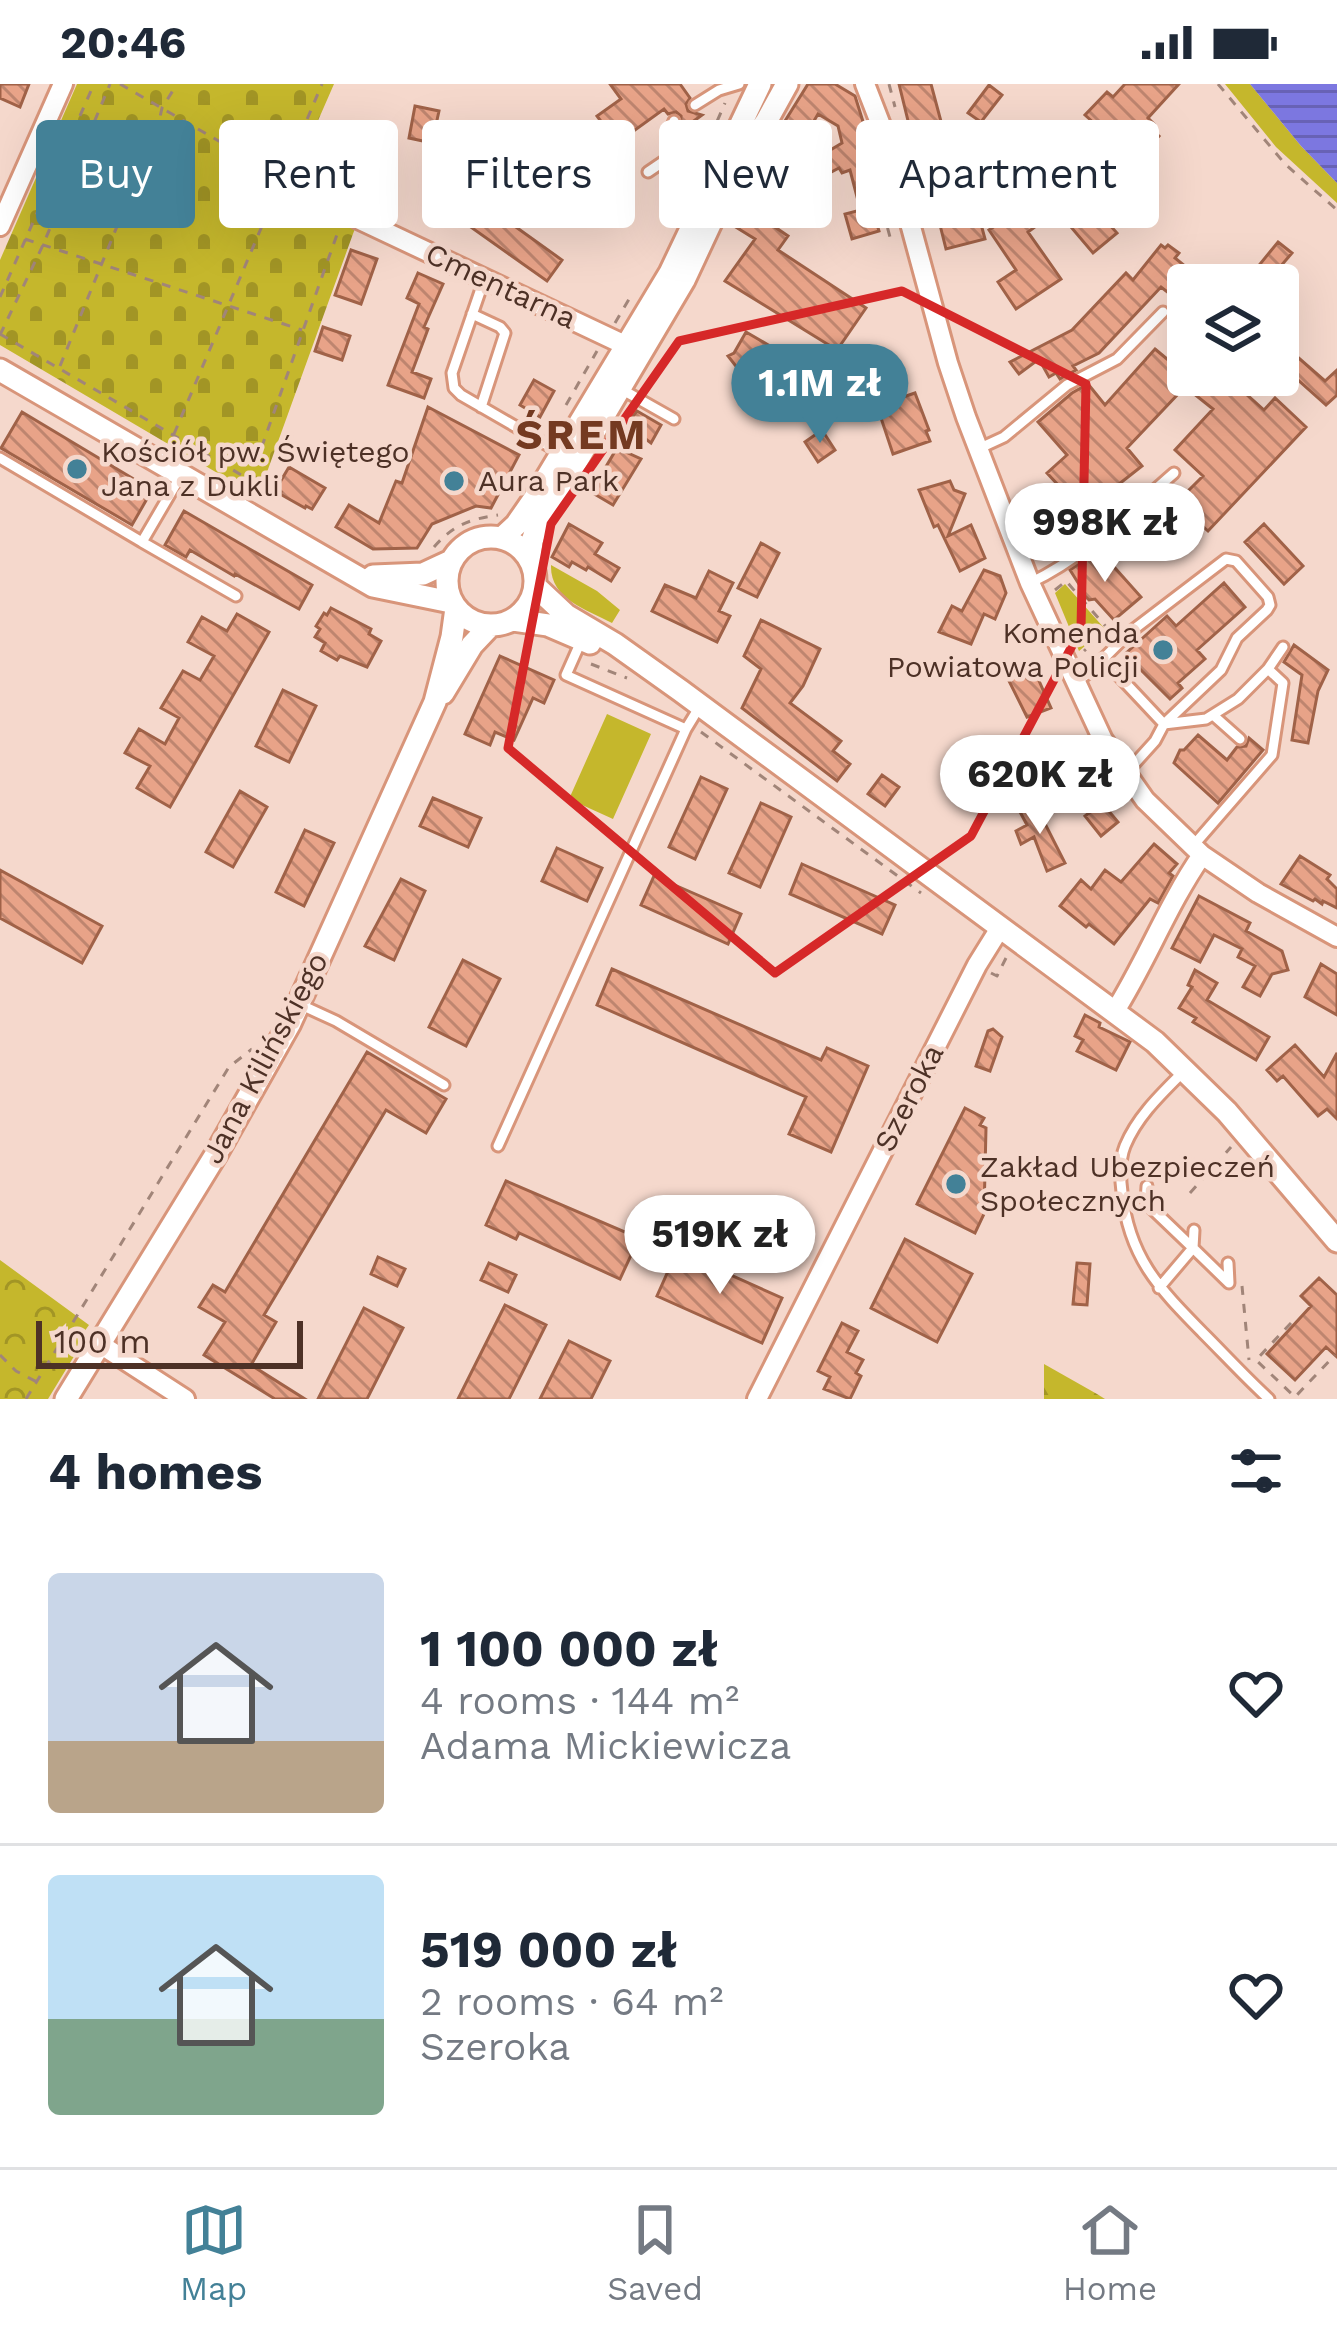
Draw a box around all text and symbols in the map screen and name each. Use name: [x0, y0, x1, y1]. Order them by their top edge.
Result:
text: 20:46: [60, 16, 186, 69]
chip: Buy: [36, 120, 195, 228]
chip: Rent: [219, 120, 398, 228]
chip: Filters: [422, 120, 635, 228]
chip: New: [659, 120, 832, 228]
chip: Apartment: [856, 120, 1159, 228]
street label: Cmentarna: [420, 235, 582, 336]
map controls: [1167, 264, 1299, 396]
button: layers: [1167, 264, 1299, 396]
pin: 1.1M zł: [709, 344, 931, 446]
text: 1.1M zł: [758, 360, 882, 405]
district label: ŚREM: [516, 410, 648, 459]
place label: Kościół pw. Świętego Jana z Dukli: [101, 434, 410, 503]
marker: Kościół pw. Świętego Jana z Dukli: [64, 456, 90, 482]
place label: Aura Park: [478, 463, 619, 498]
marker: Aura Park: [441, 468, 467, 494]
pin: 998K zł: [994, 483, 1216, 585]
text: 998K zł: [1032, 499, 1178, 544]
place label: Komenda Powiatowa Policji: [887, 615, 1139, 684]
marker: Komenda Powiatowa Policji: [1150, 637, 1176, 663]
pin: 620K zł: [929, 735, 1151, 837]
text: 620K zł: [967, 751, 1113, 796]
street label: Jana Kilińskiego: [194, 946, 335, 1169]
street label: Szeroka: [867, 1038, 950, 1157]
place label: Zakład Ubezpieczeń Społecznych: [980, 1149, 1275, 1218]
marker: Zakład Ubezpieczeń Społecznych: [943, 1171, 969, 1197]
pin: 519K zł: [609, 1195, 831, 1297]
text: 519K zł: [651, 1211, 789, 1256]
scale bar: [36, 1315, 303, 1368]
text: 100 m: [54, 1322, 151, 1361]
icon: filters: [1223, 1438, 1289, 1504]
text: 4 homes: [48, 1442, 262, 1501]
text: 1 100 000 zł: [420, 1619, 718, 1678]
icon: home: [144, 1621, 288, 1765]
icon: heart: [1223, 1660, 1289, 1726]
text: 4 rooms · 144 m²: [420, 1678, 739, 1723]
text: Adama Mickiewicza: [420, 1723, 791, 1768]
text: 519 000 zł: [420, 1920, 678, 1979]
icon: home: [144, 1923, 288, 2067]
icon: heart: [1223, 1962, 1289, 2028]
text: 2 rooms · 64 m²: [420, 1979, 724, 2024]
text: Szeroka: [420, 2024, 570, 2069]
tab: Map: [180, 2197, 247, 2308]
tab: Saved: [607, 2197, 703, 2308]
tab: Home: [1063, 2197, 1157, 2308]

